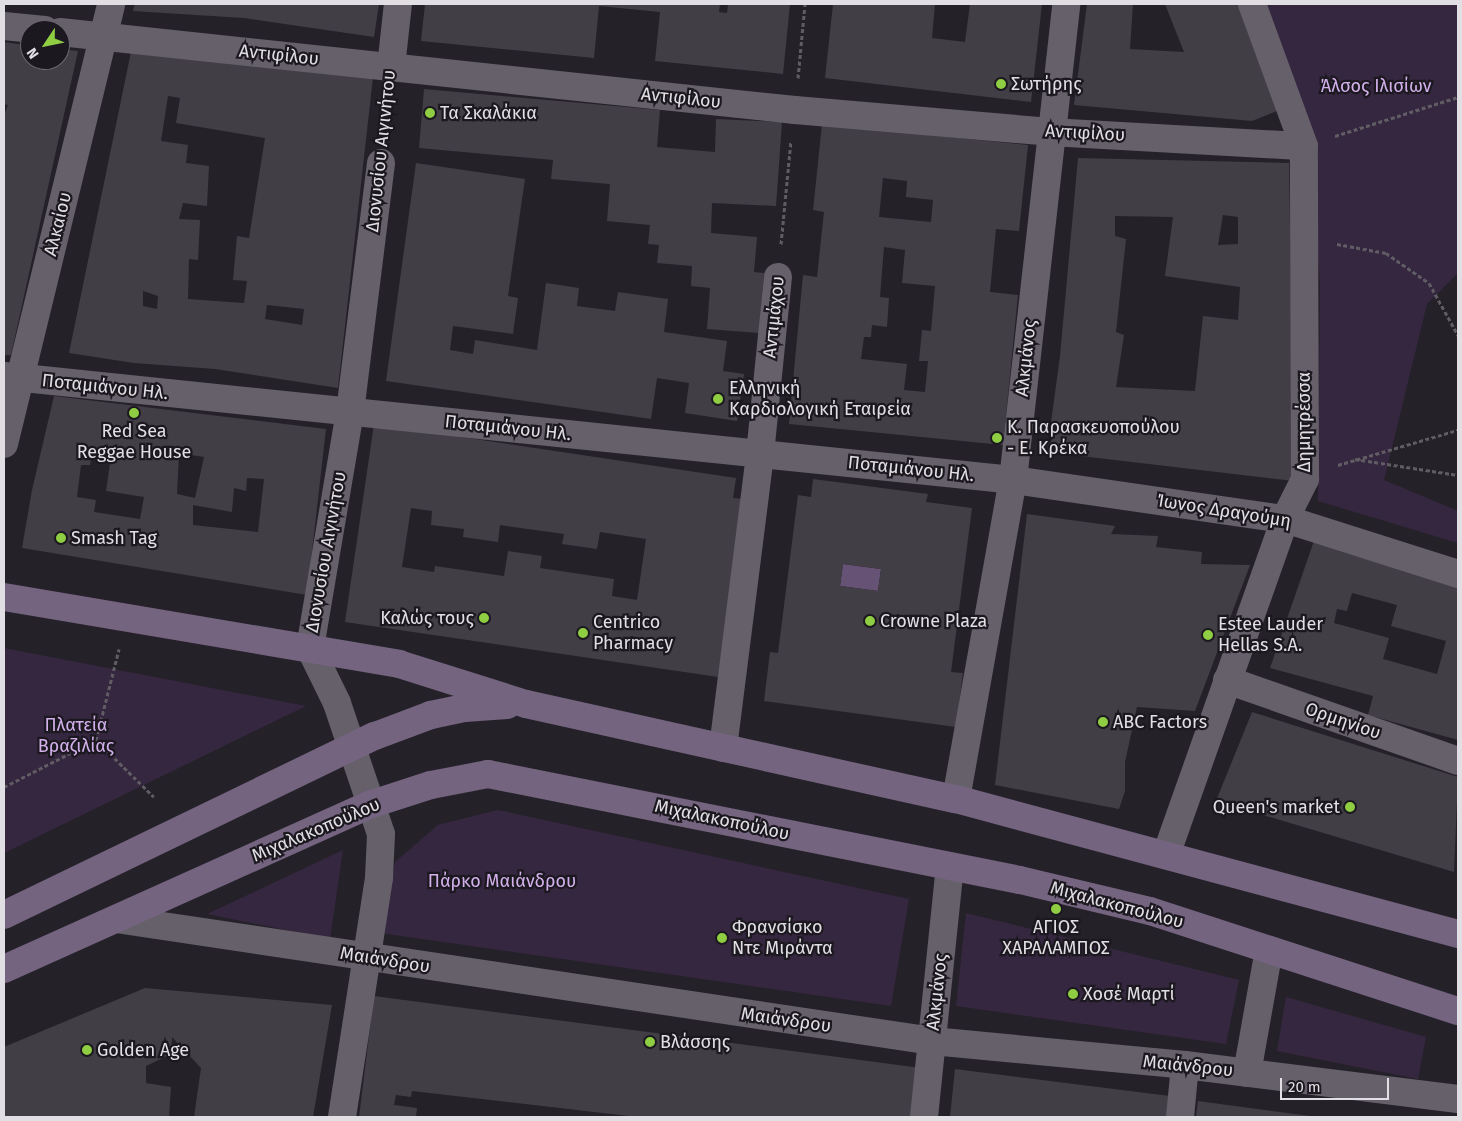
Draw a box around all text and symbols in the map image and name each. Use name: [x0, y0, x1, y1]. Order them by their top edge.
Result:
north arrow: [20, 20, 70, 70]
street label: Αντιφίλου: [238, 40, 320, 70]
text: N: [23, 45, 43, 62]
street label: Διονυσίου Αιγινήτου: [362, 69, 400, 233]
place label: Σωτήρης: [1011, 73, 1082, 95]
park label: Άλσος Ιλισίων: [1320, 75, 1432, 97]
marker: Σωτήρης: [995, 78, 1007, 90]
street label: Αντιφίλου: [640, 83, 722, 113]
place label: Τα Σκαλάκια: [440, 102, 537, 124]
marker: Τα Σκαλάκια: [424, 107, 436, 119]
street label: Αντιφίλου: [1044, 120, 1126, 146]
street label: Αλκαίου: [40, 190, 76, 258]
street label: Αντιμάχου: [759, 275, 789, 359]
street label: Αλκμάνος: [1011, 318, 1041, 398]
street label: Ποταμιάνου Ηλ.: [41, 370, 169, 404]
street label: Δημητρέσσα: [1293, 372, 1315, 472]
place label: Ελληνική Καρδιολογική Εταιρεία: [729, 378, 911, 420]
marker: Ελληνική Καρδιολογική Εταιρεία: [711, 392, 725, 406]
marker: Red Sea Reggae House: [128, 407, 140, 419]
street label: Ποταμιάνου Ηλ.: [444, 411, 572, 445]
place label: Κ. Παρασκευοπούλου - Ε. Κρέκα: [1007, 417, 1180, 459]
place label: Red Sea Reggae House: [77, 421, 191, 464]
marker: Κ. Παρασκευοπούλου - Ε. Κρέκα: [991, 432, 1003, 444]
street label: Ποταμιάνου Ηλ.: [847, 452, 975, 486]
street label: Διονυσίου Αιγινήτου: [301, 470, 351, 634]
street label: Ίωνος Δραγούμη: [1155, 490, 1293, 532]
place label: Smash Tag: [71, 527, 157, 549]
marker: Smash Tag: [55, 532, 67, 544]
place label: Καλώς τους: [380, 607, 474, 629]
place label: Crowne Plaza: [880, 610, 987, 632]
marker: Καλώς τους: [478, 612, 490, 624]
place label: Centrico Pharmacy: [593, 612, 673, 654]
place label: Estee Lauder Hellas S.A.: [1218, 614, 1323, 656]
marker: Crowne Plaza: [864, 615, 876, 627]
marker: Centrico Pharmacy: [577, 627, 589, 639]
marker: Estee Lauder Hellas S.A.: [1202, 629, 1214, 641]
street label: Ορμηνίου: [1302, 698, 1384, 744]
place label: ABC Factors: [1113, 711, 1207, 733]
park label: Πλατεία Βραζιλίας: [38, 715, 114, 758]
marker: ABC Factors: [1097, 716, 1109, 728]
street label: Μιχαλακοπούλου: [249, 793, 383, 867]
street label: Μιχαλακοπούλου: [653, 795, 791, 845]
place label: Queen's market: [1213, 796, 1340, 818]
marker: Queen's market: [1344, 801, 1356, 813]
park label: Πάρκο Μαιάνδρου: [428, 870, 576, 892]
street label: Μιχαλακοπούλου: [1048, 877, 1186, 933]
marker: ΑΓΙΟΣ ΧΑΡΑΛΑΜΠΟΣ: [1050, 903, 1062, 915]
place label: Φρανσίσκο Ντε Μιράντα: [732, 917, 833, 960]
place label: ΑΓΙΟΣ ΧΑΡΑΛΑΜΠΟΣ: [1002, 917, 1110, 960]
marker: Φρανσίσκο Ντε Μιράντα: [716, 932, 728, 944]
street label: Μαιάνδρου: [339, 942, 431, 978]
street label: Αλκμάνος: [922, 952, 952, 1032]
place label: Χοσέ Μαρτί: [1083, 983, 1175, 1005]
marker: Χοσέ Μαρτί: [1067, 988, 1079, 1000]
street label: Μαιάνδρου: [740, 1003, 832, 1037]
place label: Βλάσσης: [660, 1031, 730, 1053]
marker: Βλάσσης: [644, 1036, 656, 1048]
place label: Golden Age: [97, 1039, 189, 1061]
marker: Golden Age: [81, 1044, 93, 1056]
street label: Μαιάνδρου: [1142, 1051, 1234, 1081]
scale bar: [1282, 1068, 1391, 1100]
text: 20 m: [1288, 1078, 1321, 1096]

